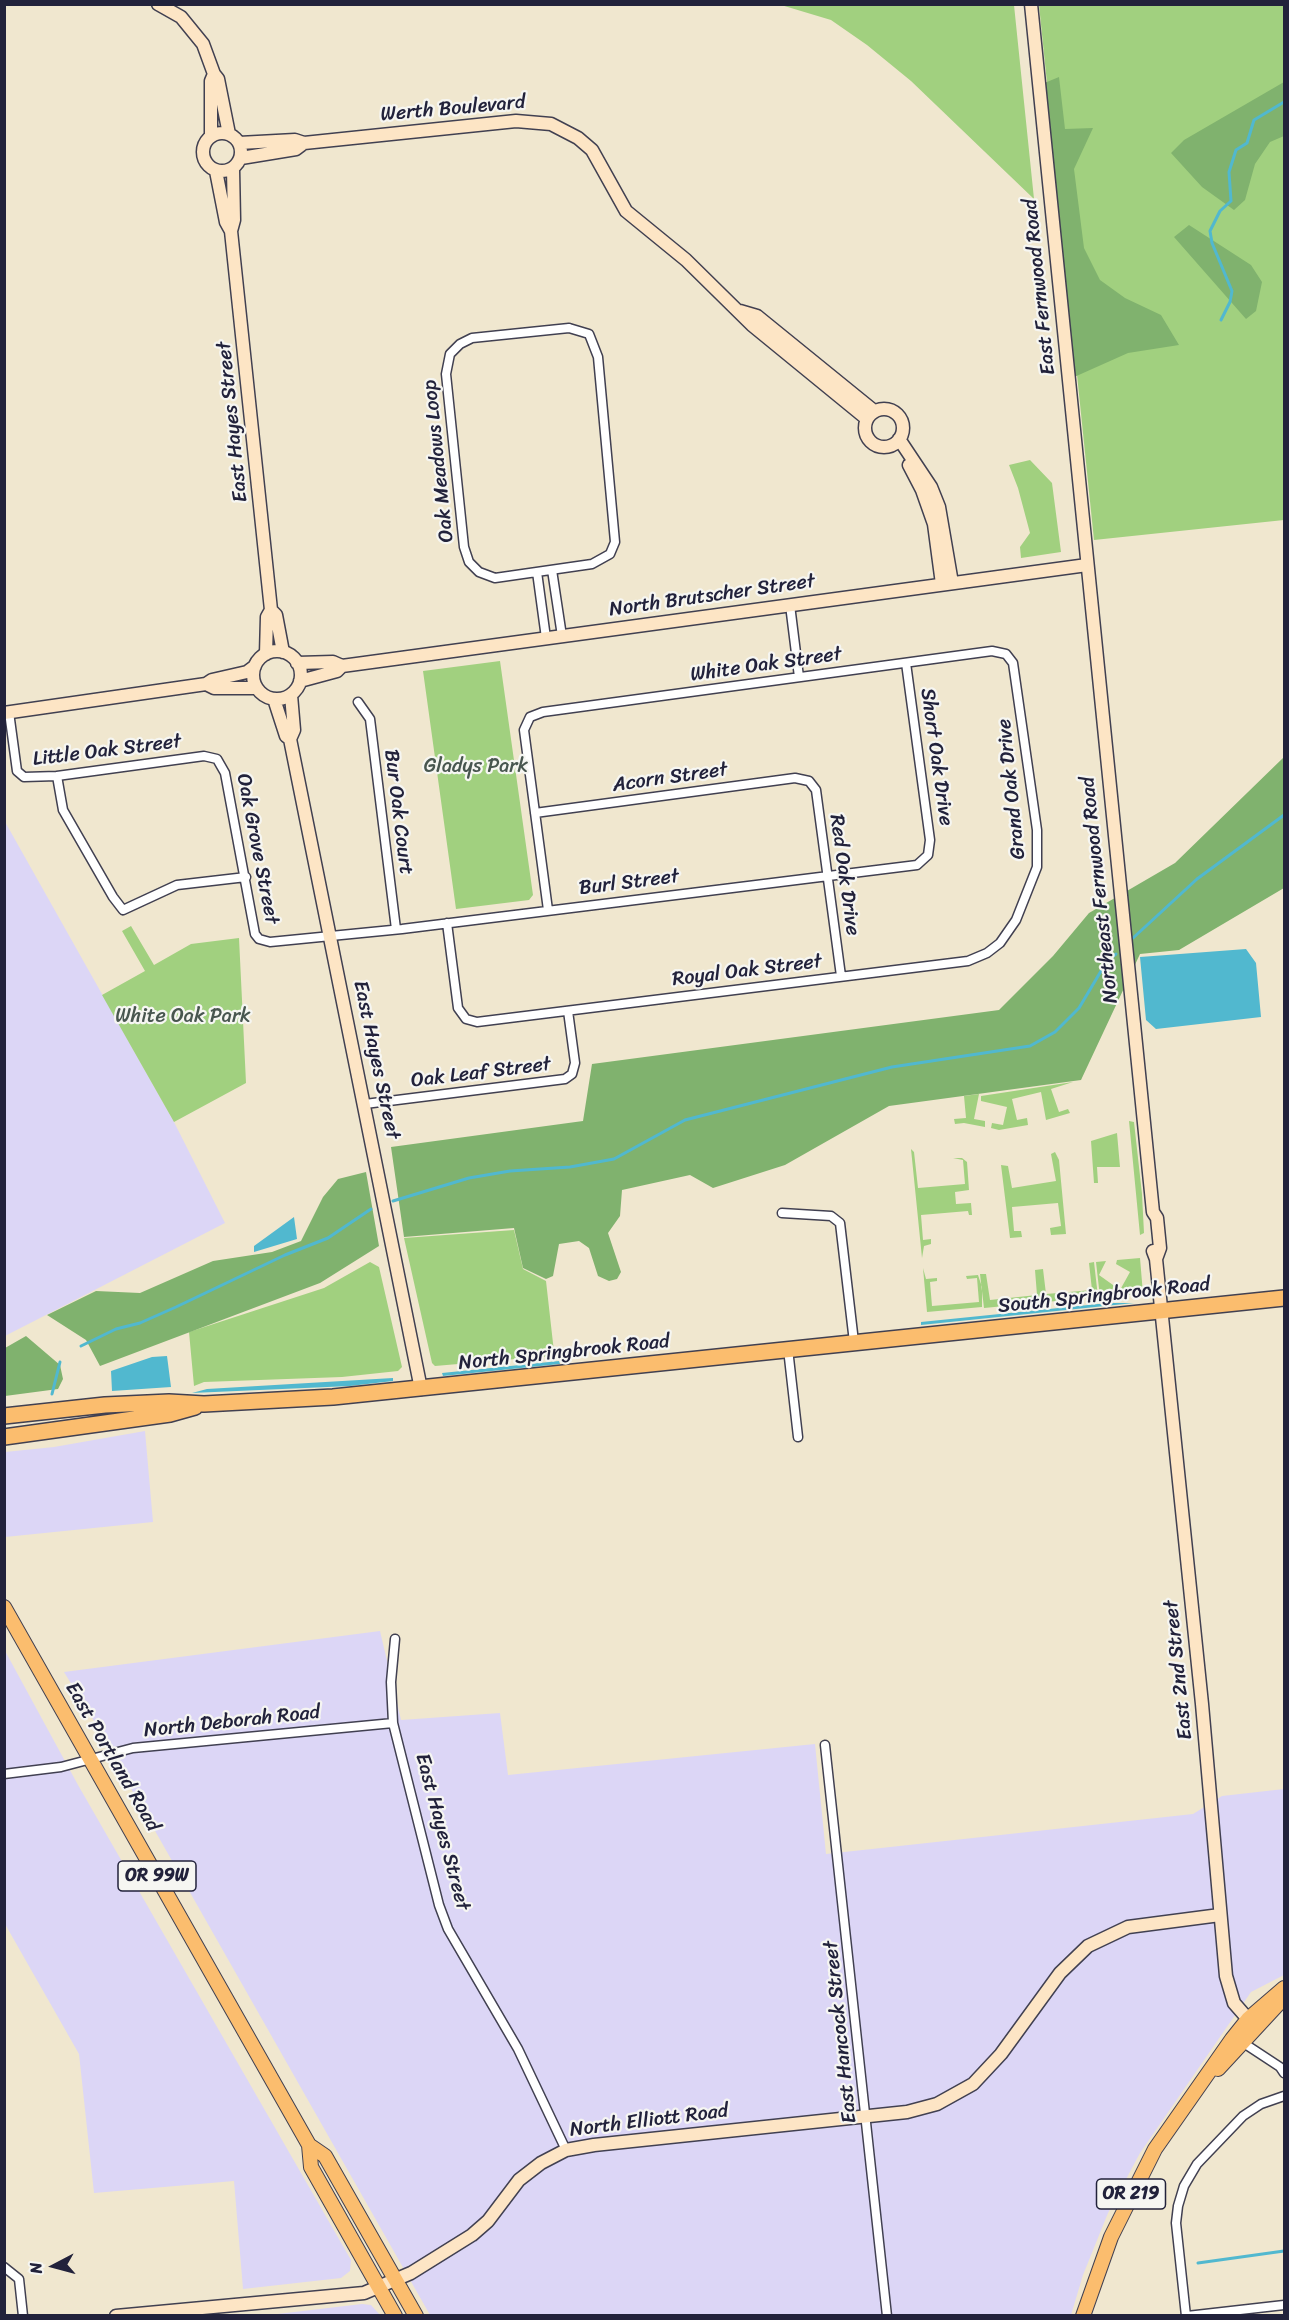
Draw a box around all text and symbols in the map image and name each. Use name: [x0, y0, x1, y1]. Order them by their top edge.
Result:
street label: Werth Boulevard: [380, 91, 526, 127]
street label: East Fernwood Road: [1019, 198, 1061, 376]
street label: East Hayes Street: [213, 340, 253, 504]
street label: Oak Meadows Loop: [419, 379, 459, 543]
street label: North Brutscher Street: [608, 570, 816, 622]
street label: White Oak Street: [689, 642, 843, 688]
street label: Short Oak Drive: [914, 687, 958, 827]
street label: Grand Oak Drive: [993, 717, 1031, 861]
street label: Little Oak Street: [31, 730, 183, 772]
street label: Bur Oak Court: [378, 748, 418, 876]
park label: Gladys Park: [424, 755, 528, 779]
street label: Acorn Street: [611, 758, 729, 798]
street label: Oak Grove Street: [231, 772, 283, 926]
street label: Northeast Fernwood Road: [1076, 776, 1124, 1004]
street label: Red Oak Drive: [824, 813, 864, 937]
street label: Burl Street: [578, 865, 680, 901]
street label: Royal Oak Street: [671, 950, 823, 992]
street label: East Hayes Street: [347, 978, 405, 1142]
park label: White Oak Park: [115, 1005, 251, 1029]
street label: Oak Leaf Street: [410, 1053, 552, 1093]
street label: South Springbrook Road: [997, 1273, 1211, 1319]
street label: North Springbrook Road: [457, 1330, 671, 1376]
street label: East 2nd Street: [1160, 1599, 1198, 1741]
street label: East Portland Road: [59, 1678, 165, 1836]
street label: North Deborah Road: [143, 1701, 321, 1743]
street label: East Hayes Street: [409, 1751, 475, 1913]
road number: OR 99W: [118, 1861, 196, 1891]
street label: East Hancock Street: [819, 1940, 863, 2124]
street label: North Elliott Road: [568, 2099, 730, 2143]
road number: OR 219: [1096, 2179, 1166, 2209]
north arrow: [24, 2236, 84, 2296]
text: N: [21, 2261, 51, 2275]

